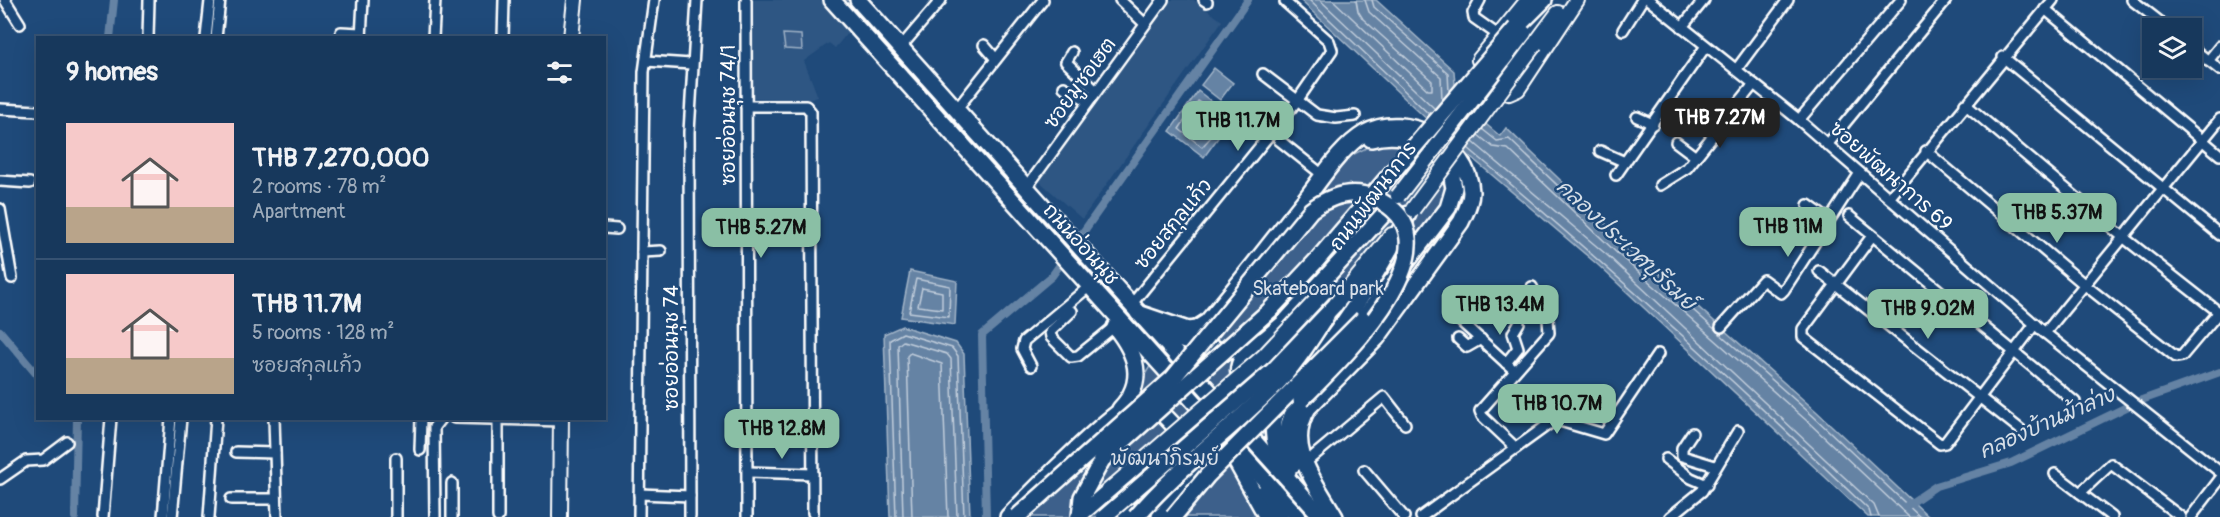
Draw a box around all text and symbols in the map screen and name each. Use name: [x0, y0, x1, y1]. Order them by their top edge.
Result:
map controls: [2142, 18, 2202, 78]
button: layers: [2142, 18, 2202, 78]
street label: ซอยมูซอเฮต: [1038, 32, 1124, 135]
street label: ซอยอ่อนนุช 74/1: [715, 45, 744, 185]
text: 9 homes: [66, 56, 158, 88]
icon: filters: [543, 56, 576, 89]
pin: THB 7.27M: [1651, 98, 1789, 149]
pin: THB 11.7M: [1169, 101, 1307, 152]
text: THB 7.27M: [1675, 105, 1765, 130]
text: THB 11.7M: [1196, 108, 1280, 133]
street label: ซอยพัฒนาการ 69: [1825, 116, 1957, 236]
street label: ถนนพัฒนาการ: [1324, 136, 1422, 256]
text: THB 7,270,000: [252, 142, 430, 174]
icon: home: [114, 147, 186, 219]
street label: ซอยสกุลแก้ว: [1128, 173, 1220, 276]
water label: คลองประเวศบุรีรมย์: [1549, 173, 1705, 321]
text: 2 rooms · 78 m²: [252, 174, 386, 199]
pin: THB 5.37M: [1988, 193, 2126, 244]
street label: ถนนอ่อนนุช: [1036, 197, 1125, 292]
text: Apartment: [252, 199, 345, 224]
text: THB 5.37M: [2012, 200, 2102, 225]
pin: THB 11M: [1733, 207, 1843, 258]
pin: THB 5.27M: [692, 208, 830, 259]
text: THB 11M: [1753, 214, 1823, 239]
text: THB 5.27M: [716, 215, 806, 240]
park label: Skateboard park: [1252, 276, 1384, 301]
street label: ซอยอ่อนนุช 74: [658, 285, 687, 411]
pin: THB 13.4M: [1431, 285, 1569, 336]
text: THB 11.7M: [252, 288, 362, 320]
pin: THB 9.02M: [1859, 289, 1997, 340]
text: THB 13.4M: [1456, 292, 1544, 317]
text: THB 9.02M: [1881, 296, 1975, 321]
icon: home: [114, 298, 186, 370]
text: 5 rooms · 128 m²: [252, 320, 394, 345]
text: ซอยสกุลแก้ว: [252, 353, 362, 378]
water label: คลองบ้านม้าล่าง: [1975, 380, 2121, 465]
pin: THB 10.7M: [1488, 384, 1626, 435]
text: THB 10.7M: [1512, 391, 1602, 416]
pin: THB 12.8M: [713, 409, 851, 460]
text: THB 12.8M: [738, 416, 826, 441]
park label: พัฒนาภิรมย์: [1111, 445, 1219, 471]

